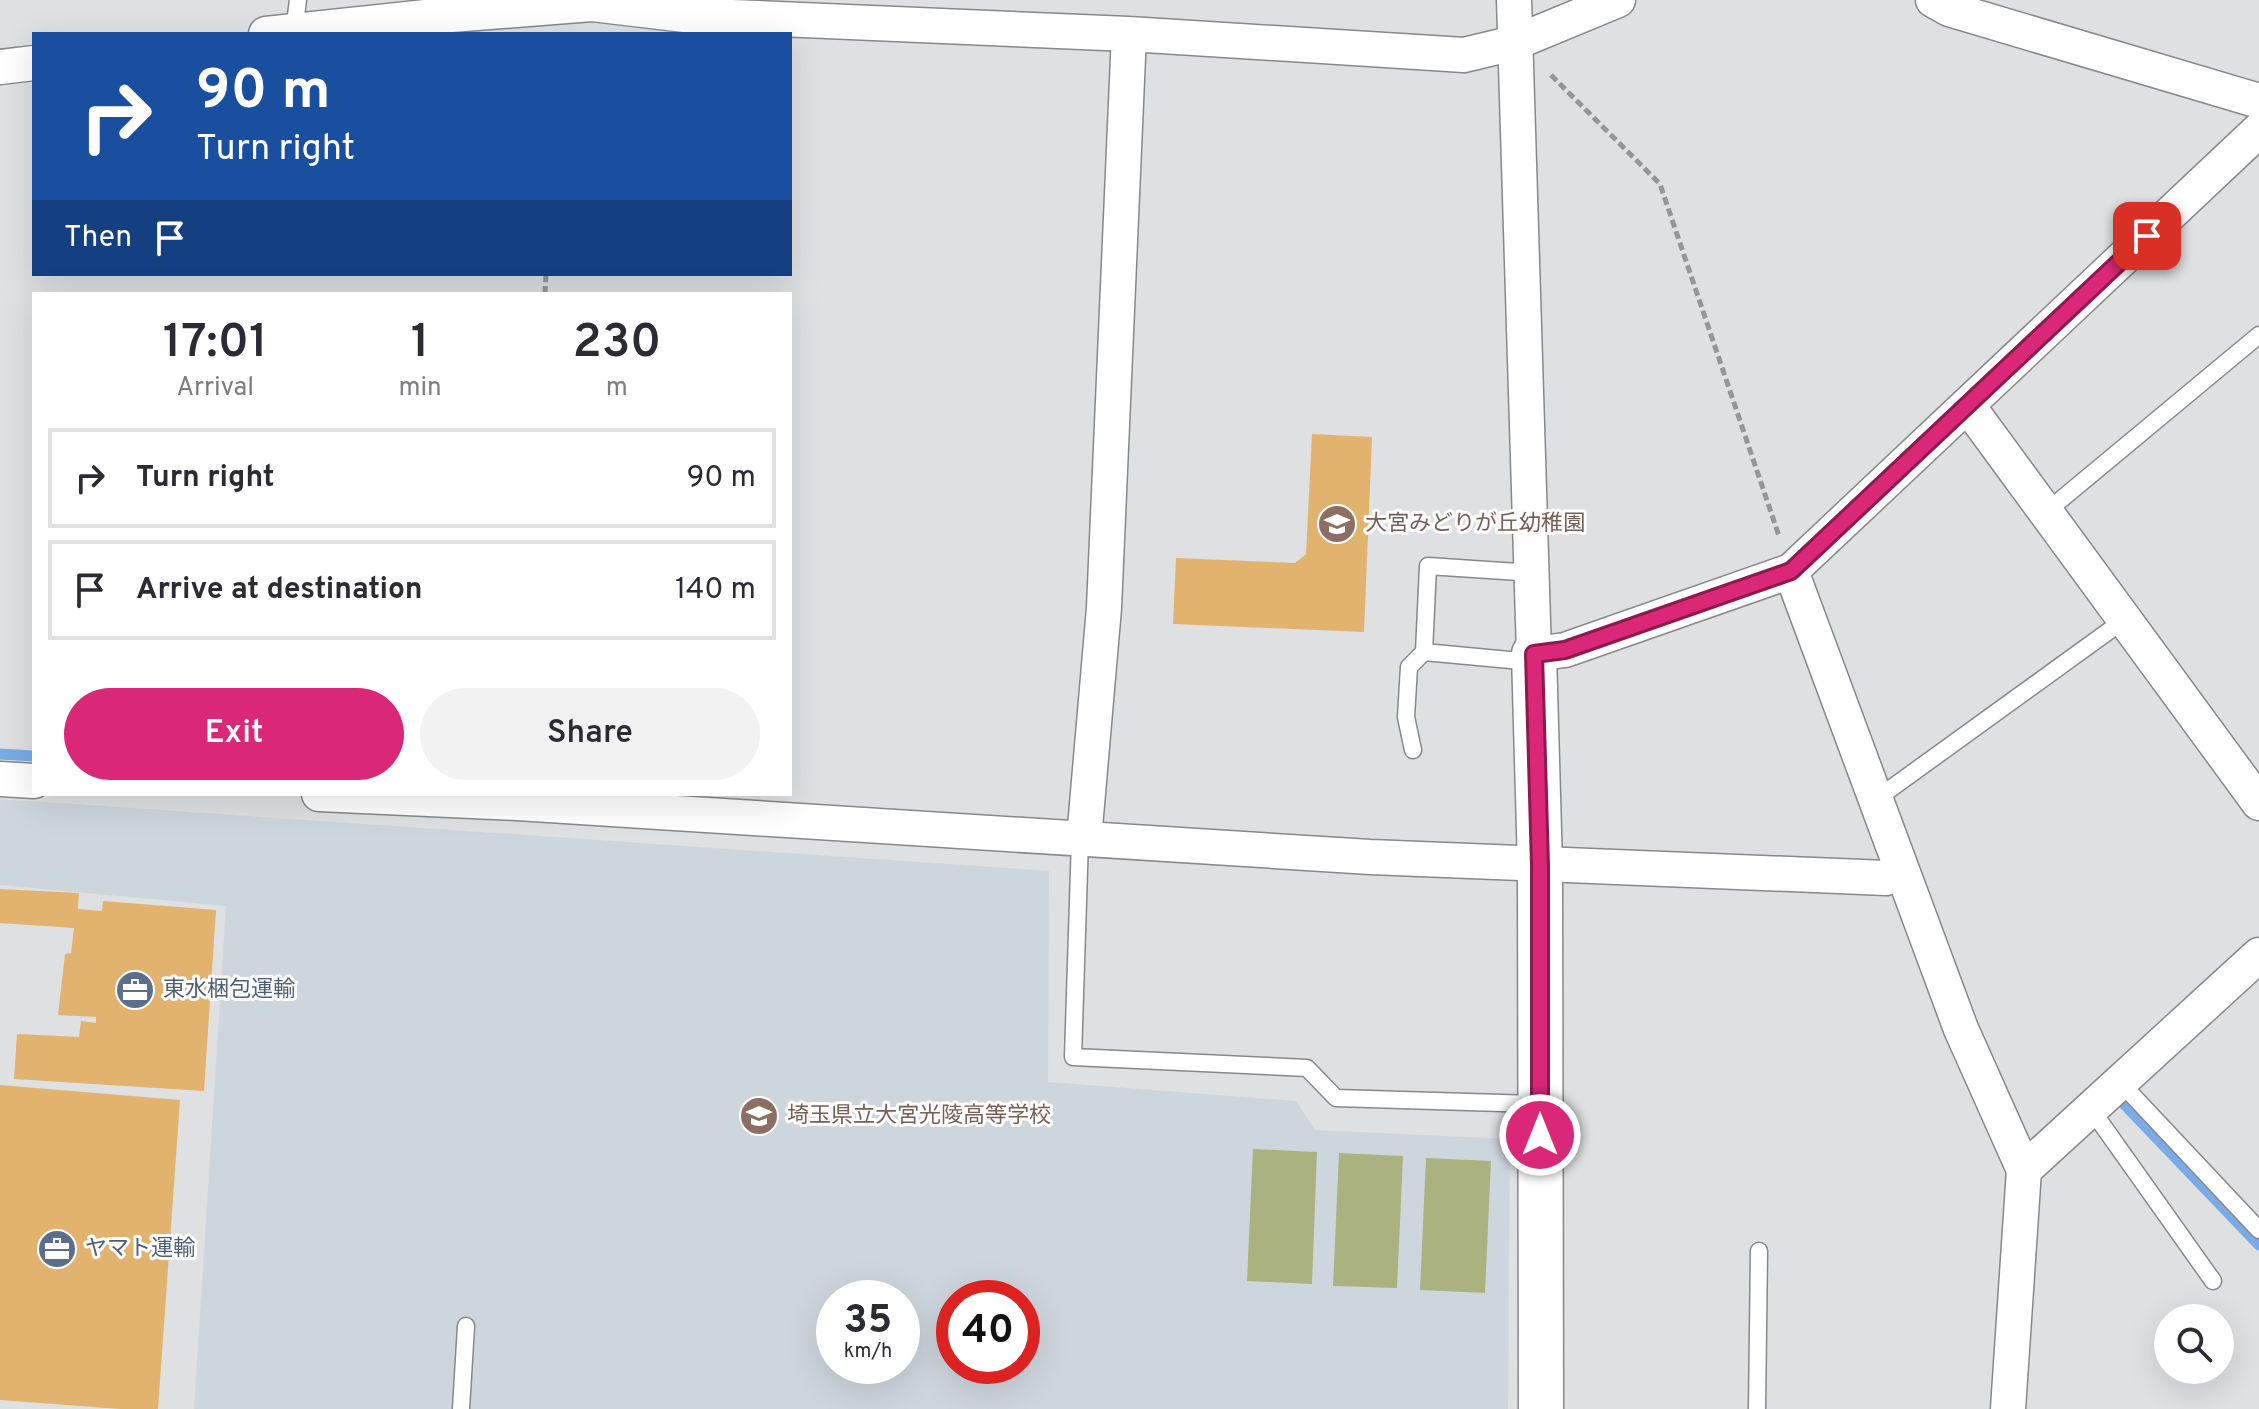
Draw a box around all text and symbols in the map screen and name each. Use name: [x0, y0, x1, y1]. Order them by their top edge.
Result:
text: 90 m: [196, 58, 331, 128]
icon: right: [64, 64, 168, 168]
text: Turn right: [196, 127, 355, 173]
pin: [2113, 202, 2181, 270]
icon: arrive: [2125, 214, 2169, 258]
icon: arrive: [148, 216, 192, 260]
text: Then: [64, 220, 132, 257]
text: 17:01: [163, 314, 268, 374]
text: 1: [411, 314, 429, 374]
text: 230: [572, 314, 661, 374]
text: Arrival: [176, 372, 254, 405]
text: min: [398, 372, 442, 405]
text: m: [606, 372, 628, 405]
icon: right: [68, 456, 112, 500]
text: Turn right: [136, 460, 274, 497]
text: 90 m: [687, 460, 756, 497]
school or university icon: 大宮みどりが丘幼稚園: [1316, 503, 1358, 545]
place label: 大宮みどりが丘幼稚園: [1365, 511, 1585, 538]
icon: arrive: [68, 568, 112, 612]
text: Arrive at destination: [136, 572, 422, 609]
text: 140 m: [675, 572, 756, 609]
button: Exit: [64, 688, 404, 780]
button: Share: [420, 688, 760, 780]
office icon: 東水梱包運輸: [114, 969, 156, 1011]
place label: 東水梱包運輸: [163, 977, 295, 1004]
position arrow: [1498, 1093, 1582, 1177]
school or university icon: 埼玉県立大宮光陵高等学校: [738, 1095, 780, 1137]
place label: 埼玉県立大宮光陵高等学校: [787, 1103, 1051, 1130]
office icon: ヤマト運輸: [36, 1228, 78, 1270]
place label: ヤマト運輸: [85, 1236, 195, 1263]
speed limit sign: 40: [936, 1280, 1040, 1384]
text: 35: [844, 1297, 892, 1347]
map controls: [2154, 1304, 2234, 1384]
button: search: [2154, 1304, 2234, 1384]
text: km/h: [844, 1339, 892, 1365]

